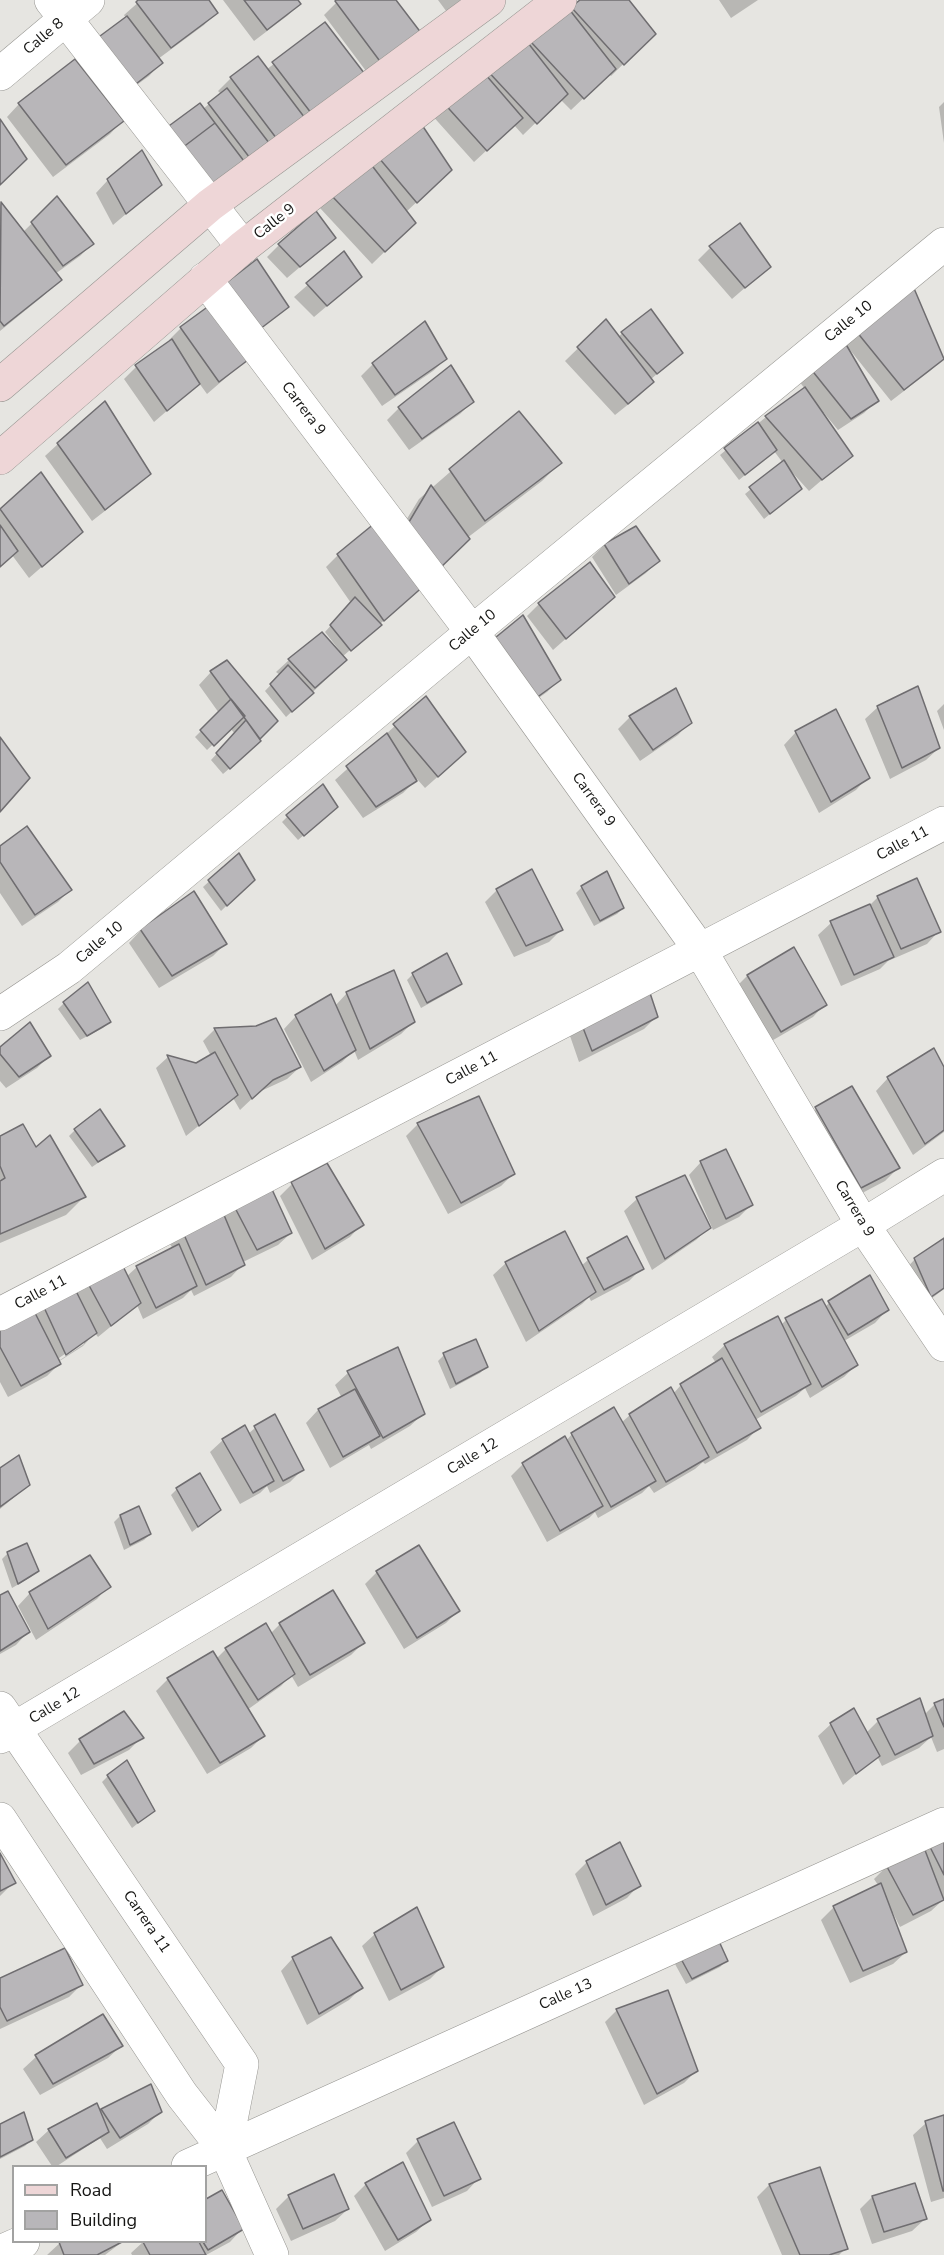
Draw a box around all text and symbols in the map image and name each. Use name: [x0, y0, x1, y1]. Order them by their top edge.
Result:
street label: Calle 8: [20, 15, 68, 59]
street label: Calle 9: [251, 200, 299, 244]
street label: Calle 10: [821, 297, 877, 347]
street label: Carrera 9: [277, 379, 329, 439]
street label: Calle 10: [446, 606, 500, 656]
street label: Carrera 9: [567, 769, 619, 831]
street label: Calle 11: [874, 823, 932, 865]
street label: Calle 10: [73, 918, 127, 968]
street label: Calle 11: [443, 1048, 501, 1090]
street label: Carrera 9: [830, 1178, 878, 1240]
street label: Calle 11: [12, 1272, 70, 1314]
street label: Calle 12: [444, 1435, 502, 1479]
street label: Calle 12: [26, 1684, 84, 1728]
street label: Carrera 11: [119, 1887, 173, 1957]
street label: Calle 13: [537, 1975, 595, 2015]
legend: [12, 2165, 207, 2243]
text: Road: [70, 2178, 112, 2202]
text: Building: [70, 2208, 137, 2232]

